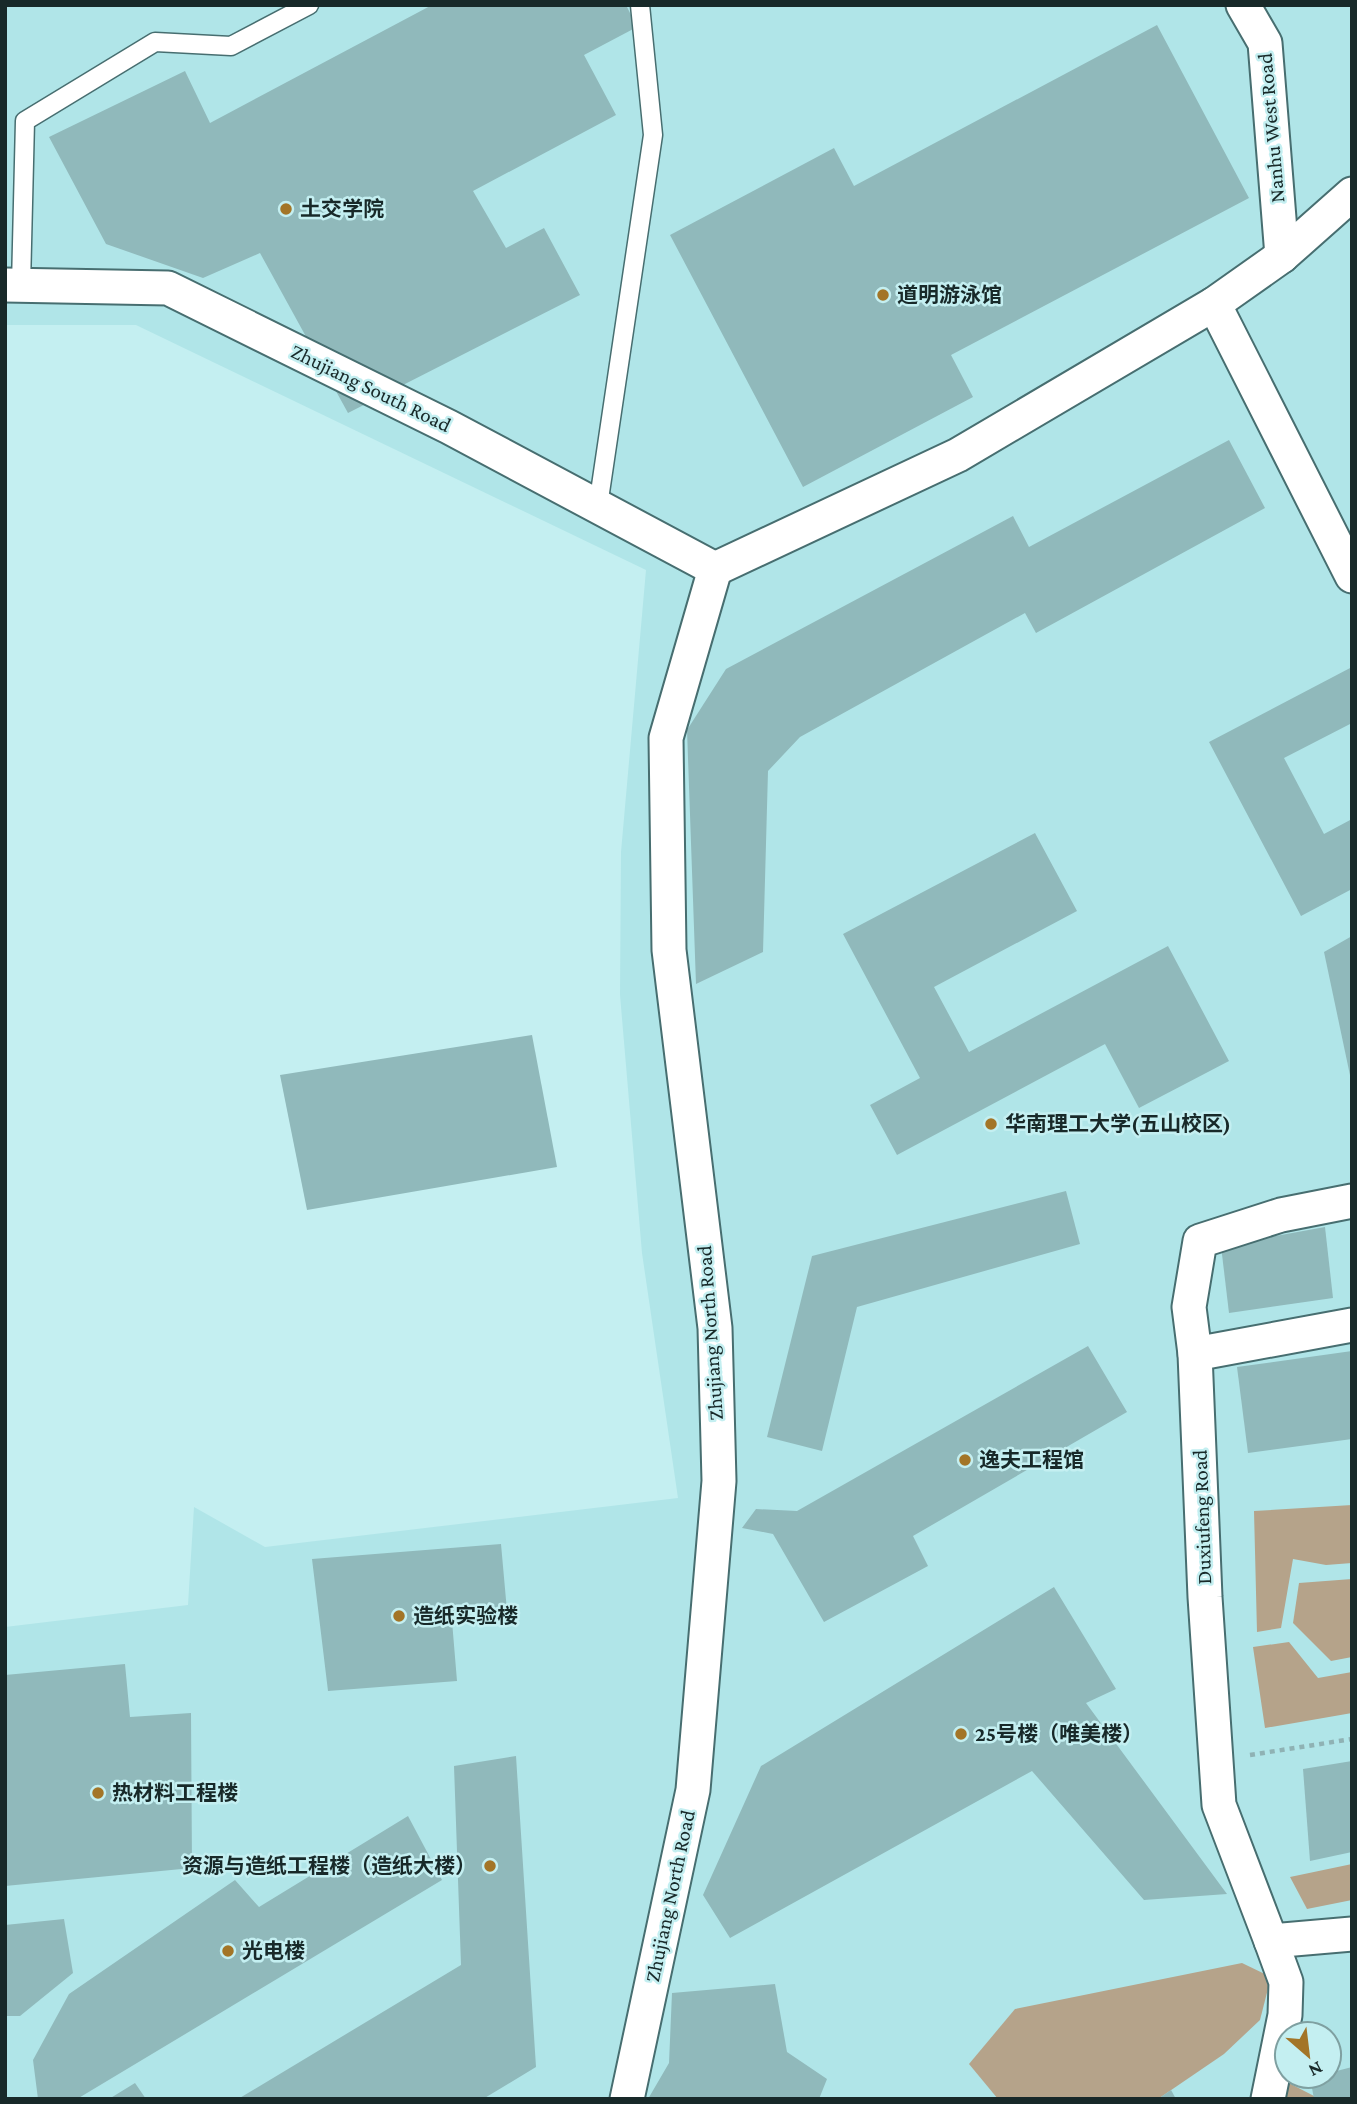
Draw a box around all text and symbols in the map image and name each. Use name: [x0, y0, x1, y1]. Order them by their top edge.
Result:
street label: Nanhu West Road: [1252, 52, 1290, 204]
place label: 土交学院: [300, 197, 384, 221]
marker: 土交学院: [278, 201, 294, 217]
place label: 道明游泳馆: [897, 283, 1002, 307]
marker: 道明游泳馆: [875, 287, 891, 303]
street label: Zhujiang South Road: [287, 339, 455, 437]
place label: 华南理工大学(五山校区): [1005, 1112, 1231, 1136]
marker: 华南理工大学(五山校区): [983, 1116, 999, 1132]
street label: Zhujiang North Road: [692, 1245, 728, 1421]
place label: 逸夫工程馆: [979, 1448, 1084, 1472]
street label: Duxiufeng Road: [1188, 1449, 1216, 1585]
marker: 逸夫工程馆: [957, 1452, 973, 1468]
place label: 造纸实验楼: [413, 1604, 518, 1628]
marker: 造纸实验楼: [391, 1608, 407, 1624]
place label: 25号楼（唯美楼）: [975, 1722, 1143, 1746]
marker: 25号楼（唯美楼）: [953, 1726, 969, 1742]
place label: 热材料工程楼: [112, 1781, 238, 1805]
marker: 热材料工程楼: [90, 1785, 106, 1801]
street label: Zhujiang North Road: [640, 1808, 700, 1984]
place label: 资源与造纸工程楼（造纸大楼）: [182, 1854, 476, 1878]
marker: 资源与造纸工程楼（造纸大楼）: [482, 1858, 498, 1874]
place label: 光电楼: [242, 1939, 305, 1963]
marker: 光电楼: [220, 1943, 236, 1959]
north arrow: [1273, 2020, 1343, 2090]
text: N: [1305, 2057, 1326, 2082]

